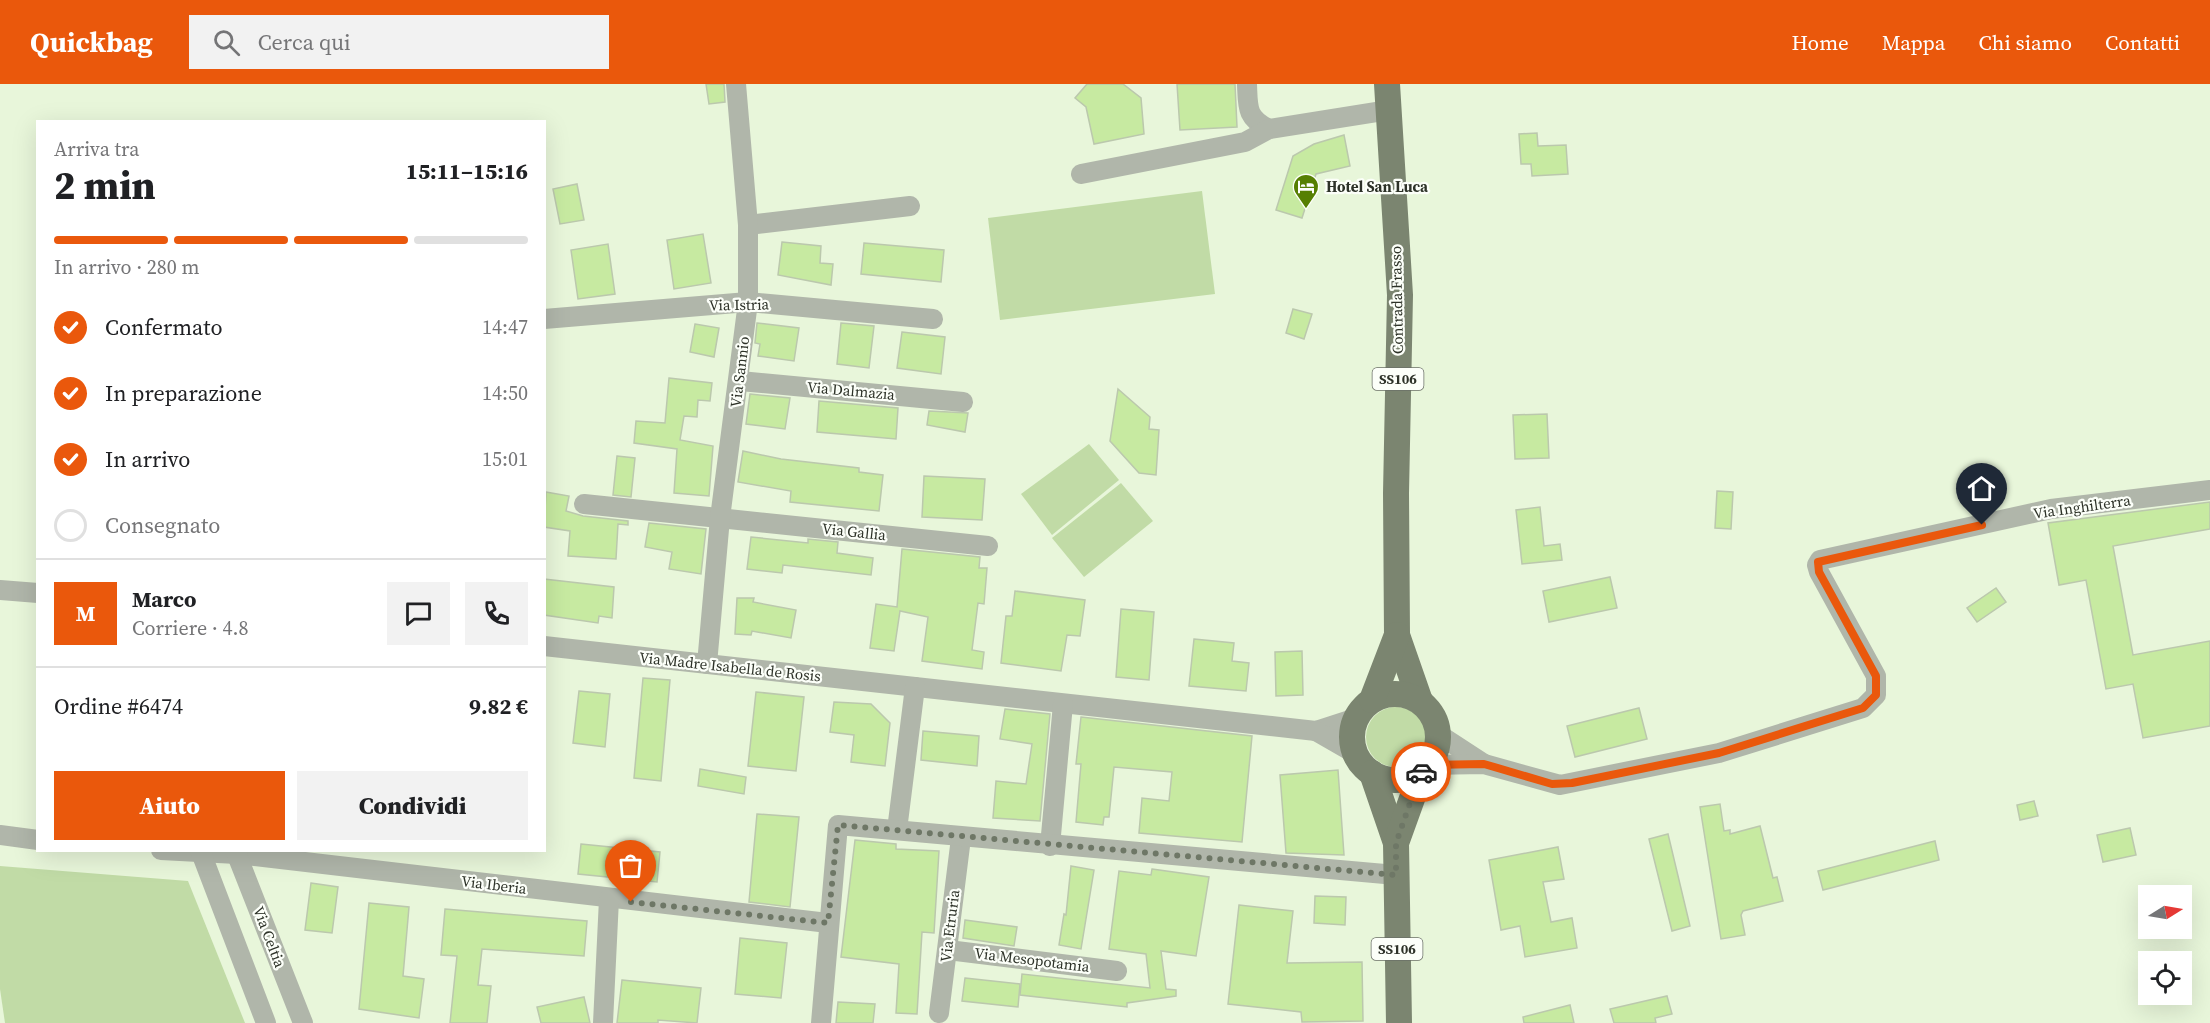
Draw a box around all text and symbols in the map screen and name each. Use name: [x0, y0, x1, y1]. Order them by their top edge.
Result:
search box: [189, 15, 609, 69]
text: Quickbag: [30, 23, 153, 61]
icon: search: [210, 26, 243, 59]
text: Cerca qui: [258, 27, 351, 57]
text: Home: [1791, 28, 1849, 57]
text: Mappa: [1882, 28, 1946, 57]
text: Chi siamo: [1979, 28, 2072, 57]
text: Contatti: [2105, 28, 2180, 57]
text: Arriva tra: [54, 135, 139, 163]
text: 15:11–15:16: [406, 156, 528, 186]
text: 2 min: [54, 159, 156, 212]
hotel icon: Hotel San Luca: [1291, 172, 1321, 210]
place label: Hotel San Luca: [1326, 176, 1429, 197]
street label: Contrada Frasso: [1385, 246, 1408, 354]
text: In arrivo · 280 m: [54, 253, 200, 281]
street label: Via Istria: [709, 293, 770, 316]
icon: check: [54, 311, 87, 344]
text: Confermato: [105, 312, 223, 342]
text: 14:47: [482, 313, 528, 341]
street label: Via Sannio: [725, 335, 754, 409]
road number: SS106: [1372, 368, 1424, 390]
street label: Via Dalmazia: [806, 376, 896, 405]
icon: check: [54, 377, 87, 410]
text: In preparazione: [105, 378, 262, 408]
text: 14:50: [482, 379, 528, 407]
icon: check: [54, 443, 87, 476]
text: In arrivo: [105, 444, 190, 474]
text: 15:01: [482, 445, 528, 473]
pin: [1956, 463, 2007, 525]
icon: home: [1965, 472, 1998, 505]
street label: Via Inghilterra: [2032, 489, 2132, 524]
text: Consegnato: [105, 510, 220, 540]
street label: Via Gallia: [821, 518, 887, 545]
button: chat: [387, 582, 450, 645]
button: phone: [465, 582, 528, 645]
text: Marco: [132, 584, 196, 614]
text: M: [76, 598, 95, 628]
text: Corriere · 4.8: [132, 614, 248, 642]
street label: Via Madre Isabella de Rosis: [638, 647, 822, 686]
text: Ordine #6474: [54, 691, 183, 721]
text: 9.82 €: [469, 691, 528, 721]
courier: [1391, 742, 1451, 802]
icon: car: [1405, 756, 1438, 789]
button: Aiuto: [54, 771, 285, 840]
button: Condividi: [297, 771, 528, 840]
pin: [605, 840, 656, 902]
icon: bag: [614, 849, 647, 882]
street label: Via Iberia: [460, 870, 528, 899]
north arrow: [2138, 885, 2192, 939]
map controls: [2138, 885, 2192, 1005]
street label: Via Etruria: [935, 888, 964, 963]
street label: Via Celtia: [248, 903, 291, 971]
road number: SS106: [1372, 938, 1422, 960]
street label: Via Mesopotamia: [973, 942, 1091, 977]
button: locate: [2138, 951, 2192, 1005]

